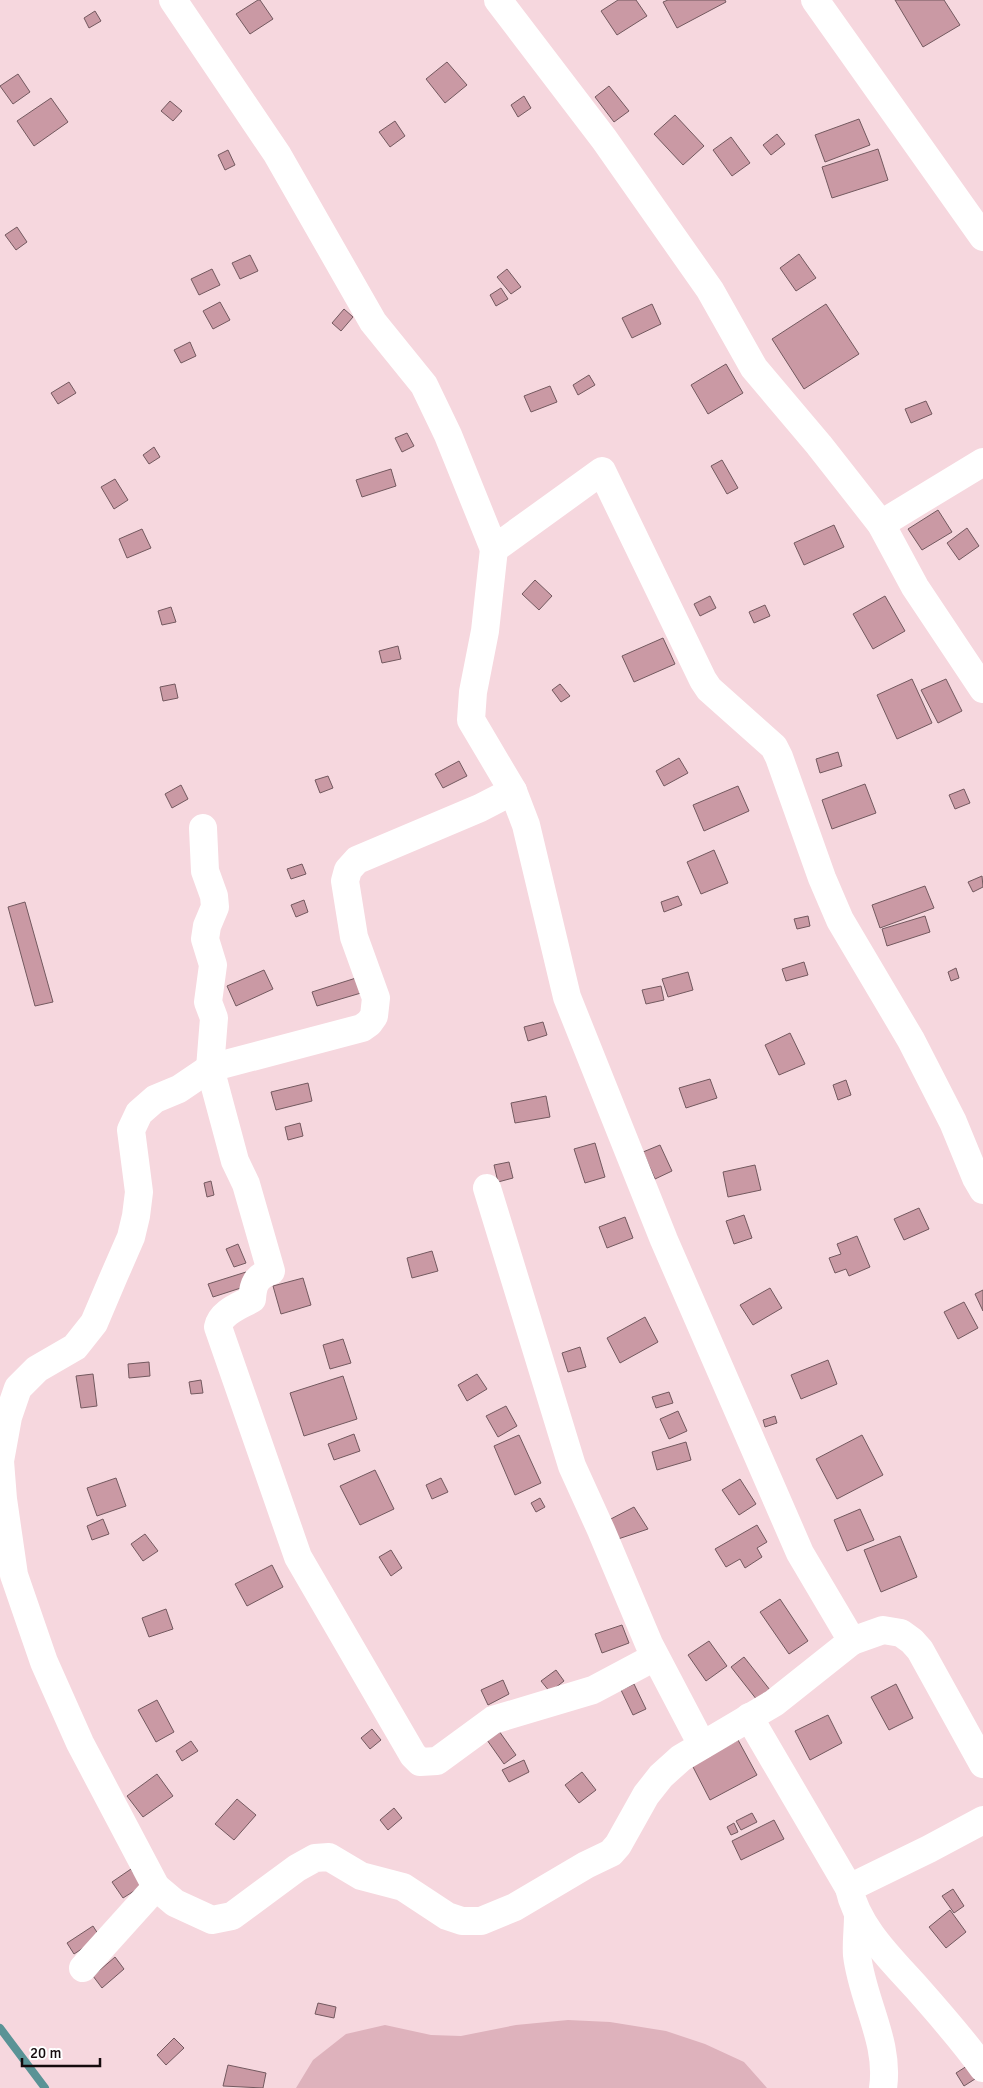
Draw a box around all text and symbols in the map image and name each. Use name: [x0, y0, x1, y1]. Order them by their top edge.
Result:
scale bar: [22, 2036, 100, 2068]
text: 20 m: [30, 2044, 61, 2062]

